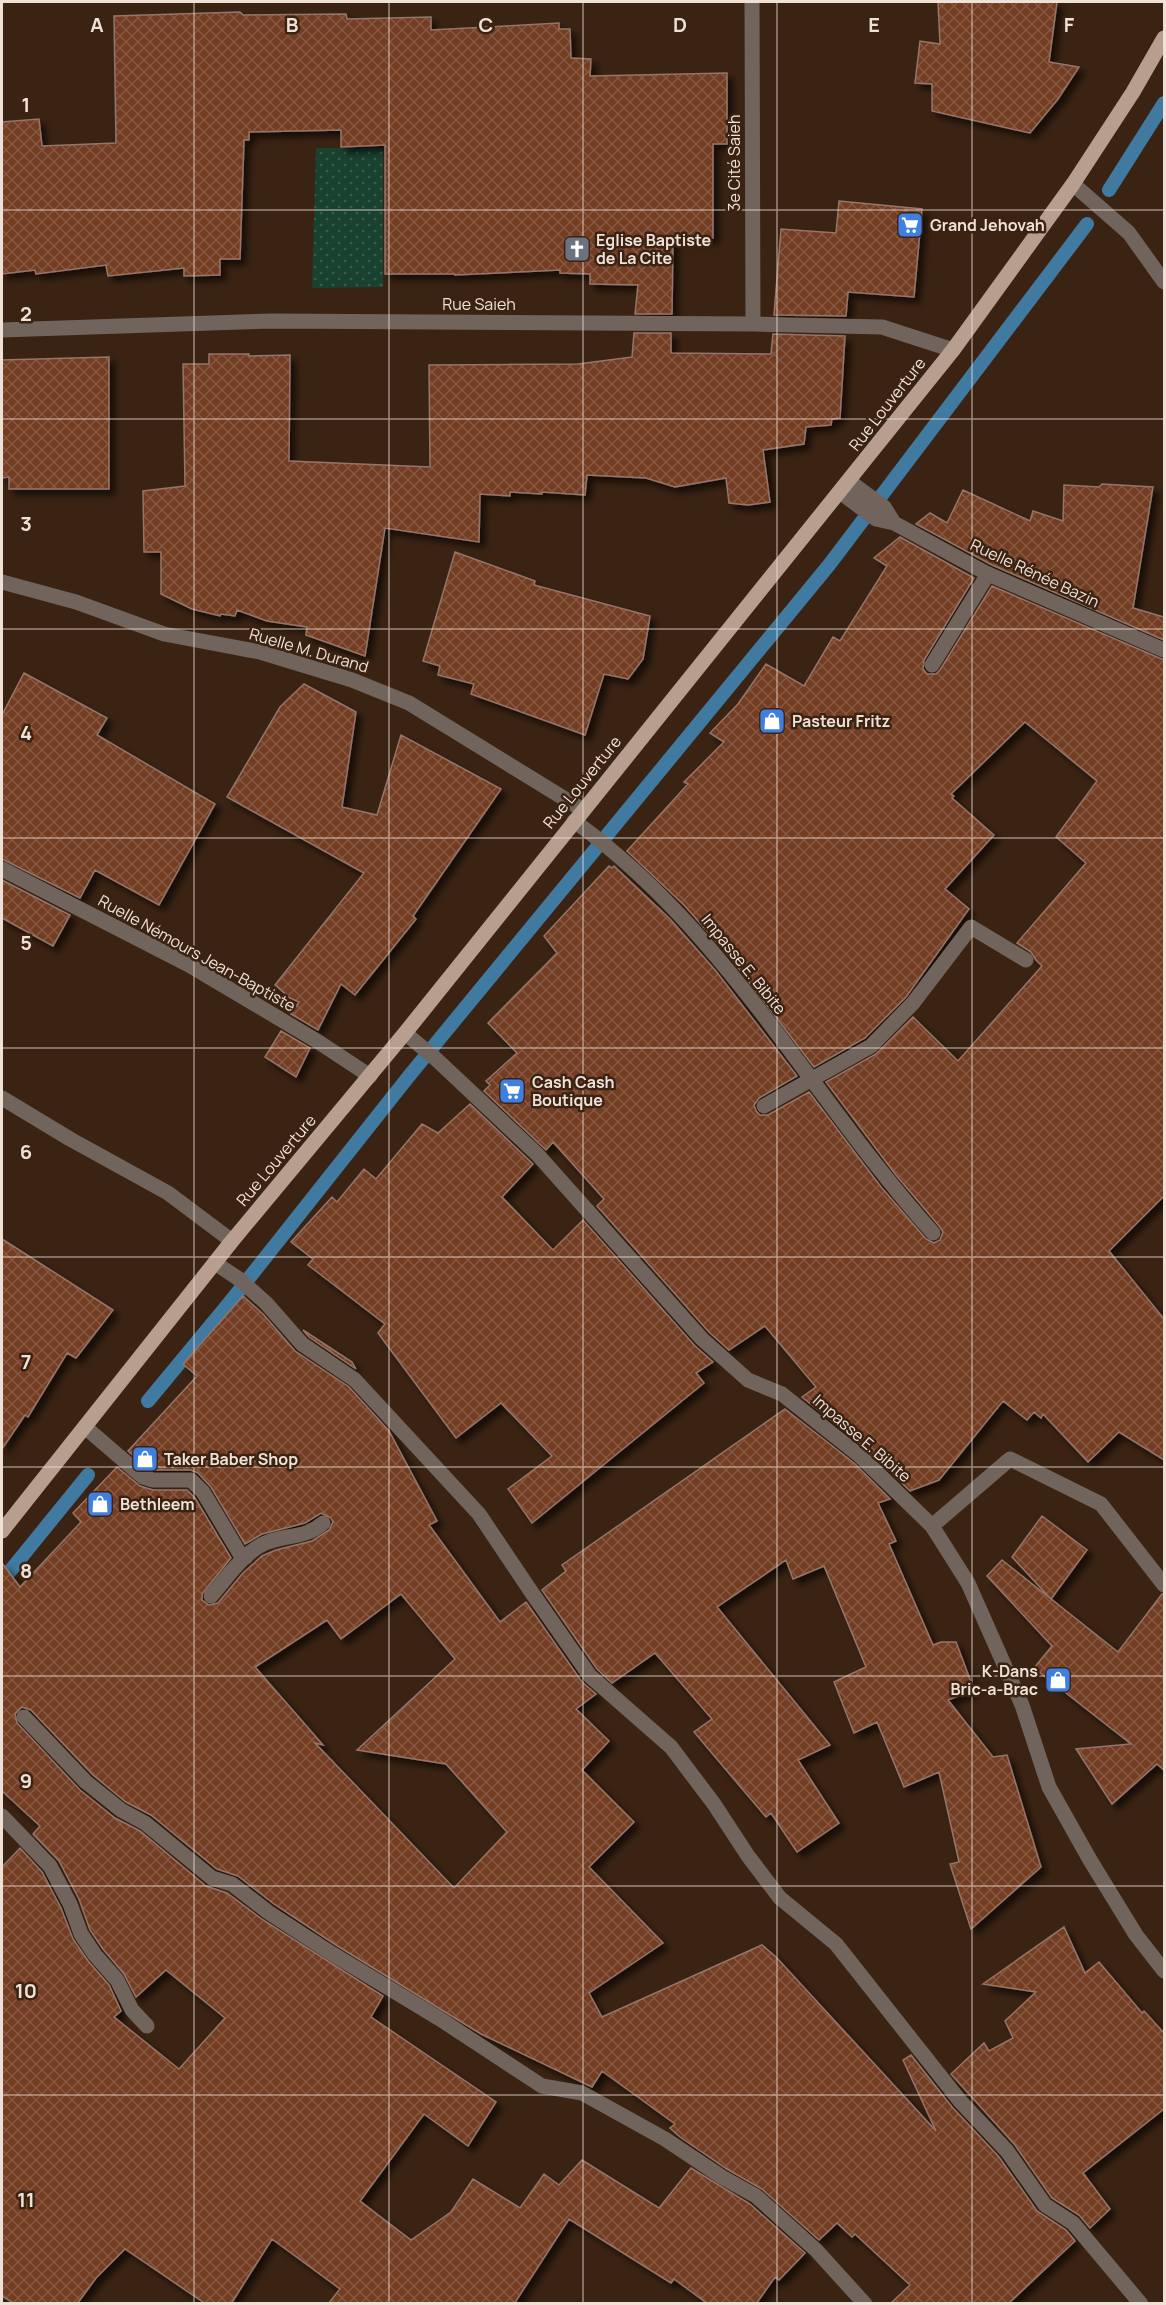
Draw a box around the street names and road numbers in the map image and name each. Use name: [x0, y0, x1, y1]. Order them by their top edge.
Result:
street label: 3e Cité Saieh: [723, 115, 745, 211]
street label: Rue Saieh: [442, 293, 516, 315]
street label: Rue Louverture: [844, 353, 930, 455]
street label: Ruelle Rénée Bazin: [967, 533, 1103, 613]
street label: Ruelle M. Durand: [247, 622, 371, 678]
street label: Rue Louverture: [538, 731, 626, 833]
street label: Ruelle Némours Jean-Baptiste: [94, 889, 300, 1017]
street label: Impasse E. Bibite: [697, 909, 791, 1019]
street label: Rue Louverture: [231, 1110, 321, 1210]
street label: Impasse E. Bibite: [808, 1389, 916, 1487]

